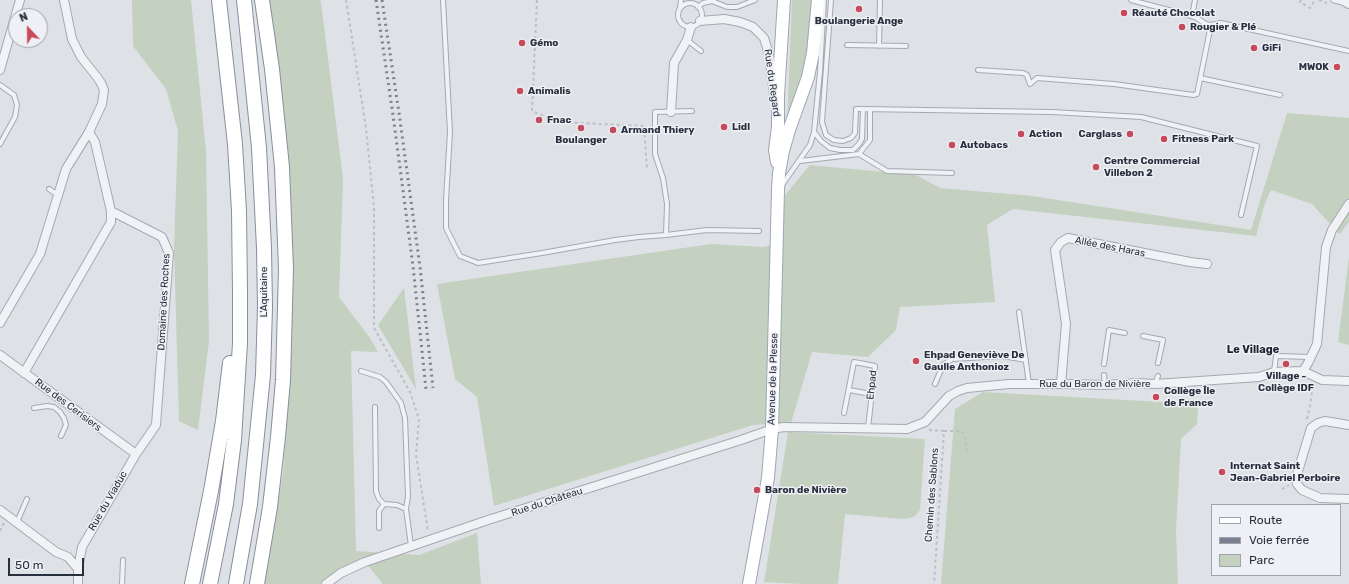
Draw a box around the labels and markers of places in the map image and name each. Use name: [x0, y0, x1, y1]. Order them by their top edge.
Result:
marker: Boulangerie Ange: [854, 4, 864, 14]
place label: Réauté Chocolat: [1132, 7, 1215, 19]
marker: Réauté Chocolat: [1119, 8, 1129, 18]
place label: Boulangerie Ange: [815, 15, 903, 27]
place label: Rougier & Plé: [1190, 21, 1256, 33]
marker: Rougier & Plé: [1177, 22, 1187, 32]
place label: Gémo: [530, 37, 558, 49]
marker: Gémo: [517, 38, 527, 48]
place label: GiFi: [1262, 42, 1281, 54]
marker: GiFi: [1249, 43, 1259, 53]
place label: MWOK: [1299, 61, 1329, 73]
marker: MWOK: [1332, 62, 1342, 72]
place label: Animalis: [528, 85, 571, 97]
marker: Animalis: [515, 86, 525, 96]
place label: Fnac: [547, 114, 571, 126]
marker: Fnac: [534, 115, 544, 125]
place label: Lidl: [732, 121, 750, 133]
marker: Lidl: [719, 122, 729, 132]
marker: Boulanger: [576, 123, 586, 133]
place label: Armand Thiery: [621, 124, 695, 136]
marker: Armand Thiery: [608, 125, 618, 135]
place label: Action: [1029, 128, 1062, 140]
place label: Carglass: [1078, 128, 1122, 140]
marker: Action: [1016, 129, 1026, 139]
marker: Carglass: [1125, 129, 1135, 139]
place label: Fitness Park: [1172, 133, 1234, 145]
place label: Boulanger: [555, 134, 607, 146]
marker: Fitness Park: [1159, 134, 1169, 144]
place label: Autobacs: [960, 139, 1008, 151]
marker: Autobacs: [947, 140, 957, 150]
place label: Centre Commercial Villebon 2: [1104, 155, 1200, 178]
marker: Centre Commercial Villebon 2: [1091, 162, 1101, 172]
place label: Ehpad Geneviève De Gaulle Anthonioz: [924, 349, 1024, 372]
marker: Ehpad Geneviève De Gaulle Anthonioz: [911, 356, 921, 366]
marker: Village - Collège IDF: [1281, 359, 1291, 369]
place label: Village - Collège IDF: [1258, 370, 1314, 394]
place label: Collège Île de France: [1164, 385, 1215, 408]
marker: Collège Île de France: [1151, 392, 1161, 402]
place label: Internat Saint Jean-Gabriel Perboire: [1230, 460, 1340, 484]
marker: Internat Saint Jean-Gabriel Perboire: [1217, 467, 1227, 477]
place label: Baron de Nivière: [765, 484, 847, 496]
marker: Baron de Nivière: [752, 485, 762, 495]

